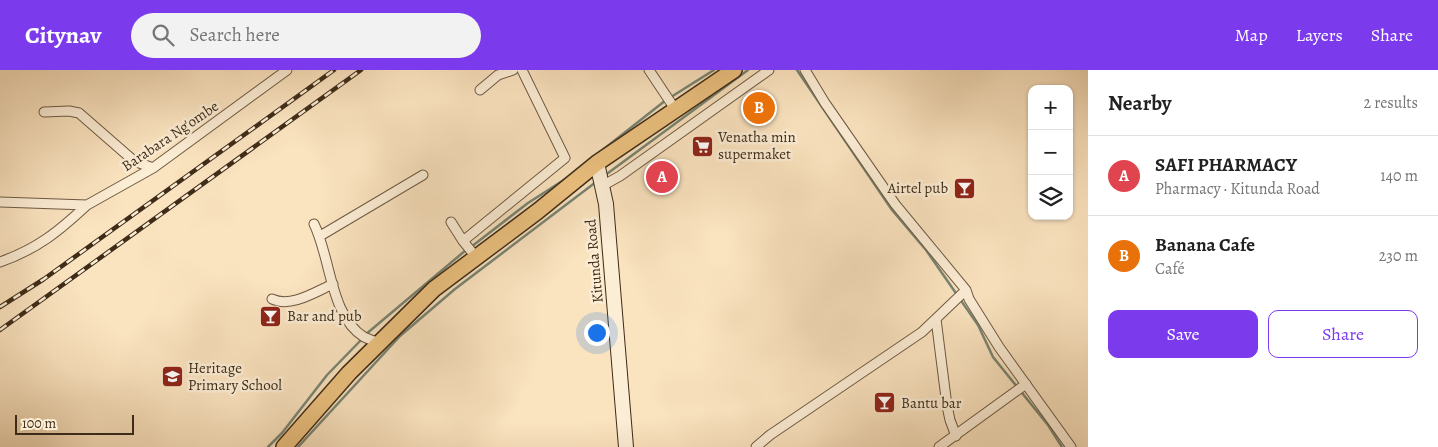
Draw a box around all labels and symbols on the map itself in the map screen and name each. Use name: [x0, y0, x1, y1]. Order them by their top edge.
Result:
pin: B: [743, 89, 775, 127]
street label: Barabara Ng'ombe: [118, 96, 223, 176]
place label: Venatha min supermaket: [717, 127, 796, 164]
supermarket icon: Venatha min supermaket: [690, 134, 714, 158]
pin: A: [646, 158, 678, 196]
bar icon: Airtel pub: [952, 176, 976, 200]
place label: Airtel pub: [887, 178, 948, 198]
street label: Kitunda Road: [580, 217, 608, 304]
bar icon: Bar and pub: [259, 304, 283, 328]
place label: Bar and pub: [287, 306, 362, 326]
your location: [584, 320, 610, 346]
place label: Heritage Primary School: [188, 358, 282, 395]
school or university icon: Heritage Primary School: [160, 365, 184, 389]
bar icon: Bantu bar: [873, 391, 897, 415]
place label: Bantu bar: [901, 393, 962, 413]
scale bar: [15, 412, 134, 435]

